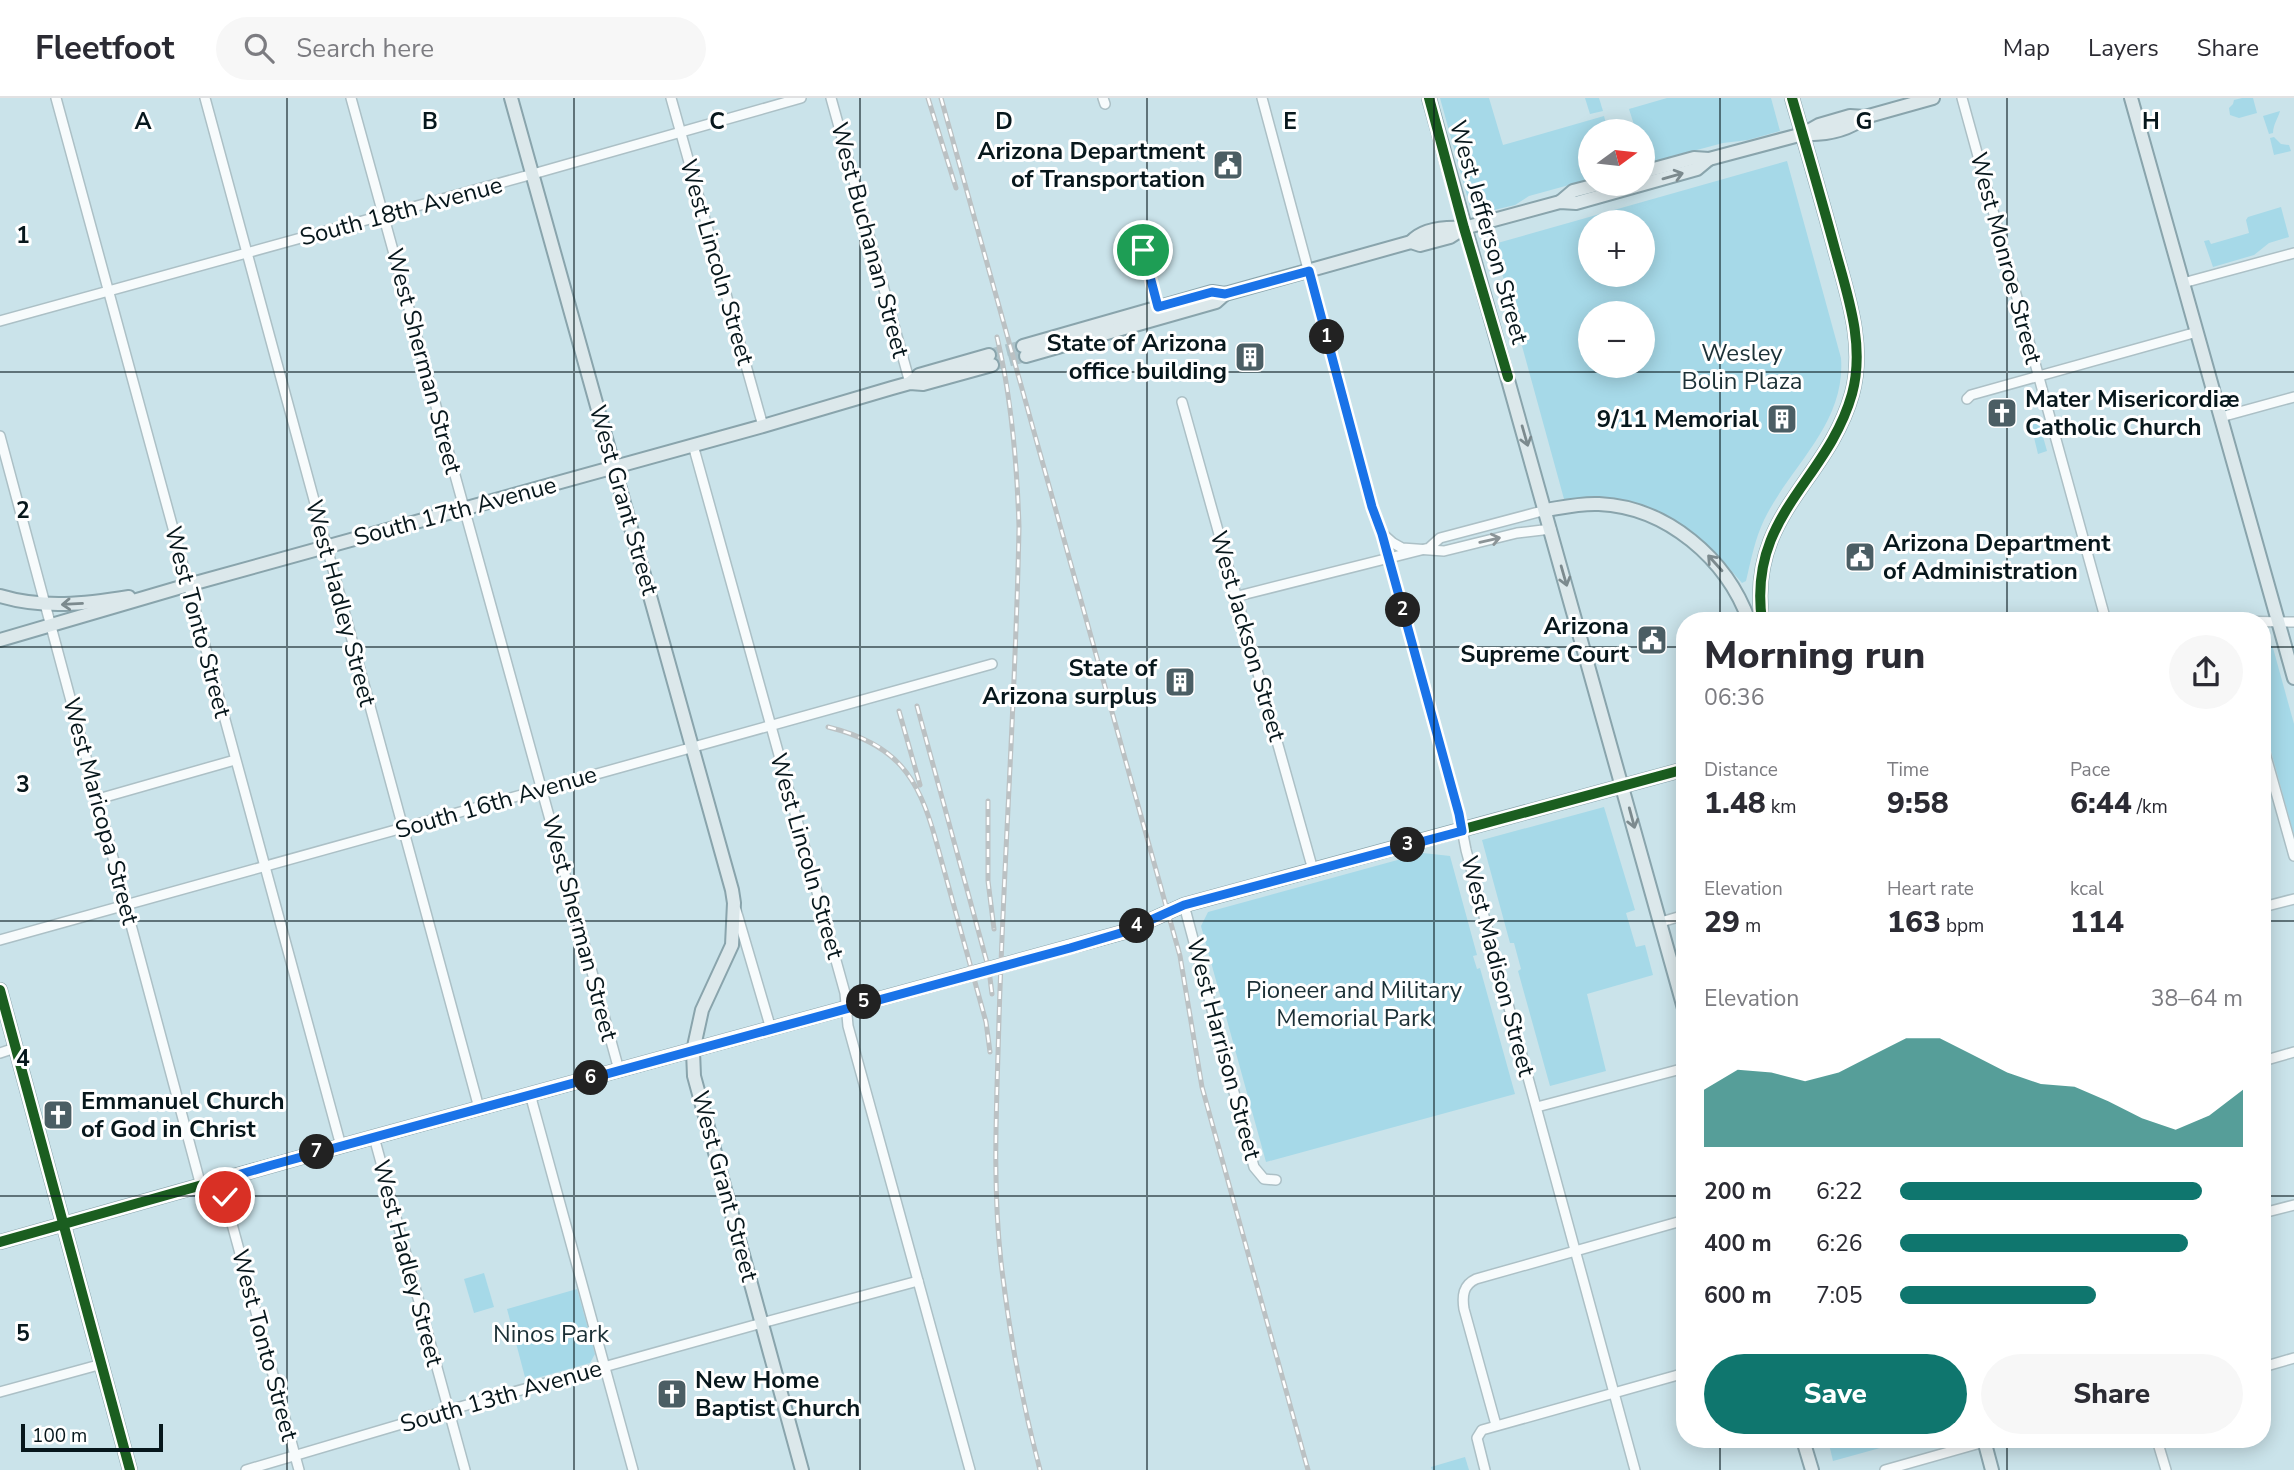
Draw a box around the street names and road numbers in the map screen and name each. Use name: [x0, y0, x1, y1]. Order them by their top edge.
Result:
street label: West Jefferson Street: [1442, 117, 1536, 348]
street label: West Buchanan Street: [823, 119, 917, 362]
street label: West Monroe Street: [1962, 149, 2050, 368]
street label: West Lincoln Street: [672, 155, 762, 369]
street label: South 18th Avenue: [296, 169, 506, 253]
street label: West Sherman Street: [379, 245, 470, 478]
street label: West Grant Street: [582, 401, 667, 599]
street label: South 17th Avenue: [350, 469, 560, 553]
street label: West Hadley Street: [298, 496, 384, 710]
street label: West Tonto Street: [157, 523, 239, 722]
street label: West Jackson Street: [1203, 527, 1293, 745]
street label: West Maricopa Street: [55, 694, 147, 929]
street label: West Lincoln Street: [762, 749, 852, 963]
street label: South 16th Avenue: [391, 758, 601, 846]
street label: West Sherman Street: [535, 812, 626, 1045]
street label: West Madison Street: [1453, 852, 1543, 1080]
street label: West Harrison Street: [1179, 935, 1269, 1164]
street label: West Grant Street: [684, 1087, 766, 1285]
street label: West Hadley Street: [365, 1156, 451, 1370]
street label: West Tonto Street: [224, 1246, 306, 1445]
street label: South 13th Avenue: [396, 1352, 606, 1440]

